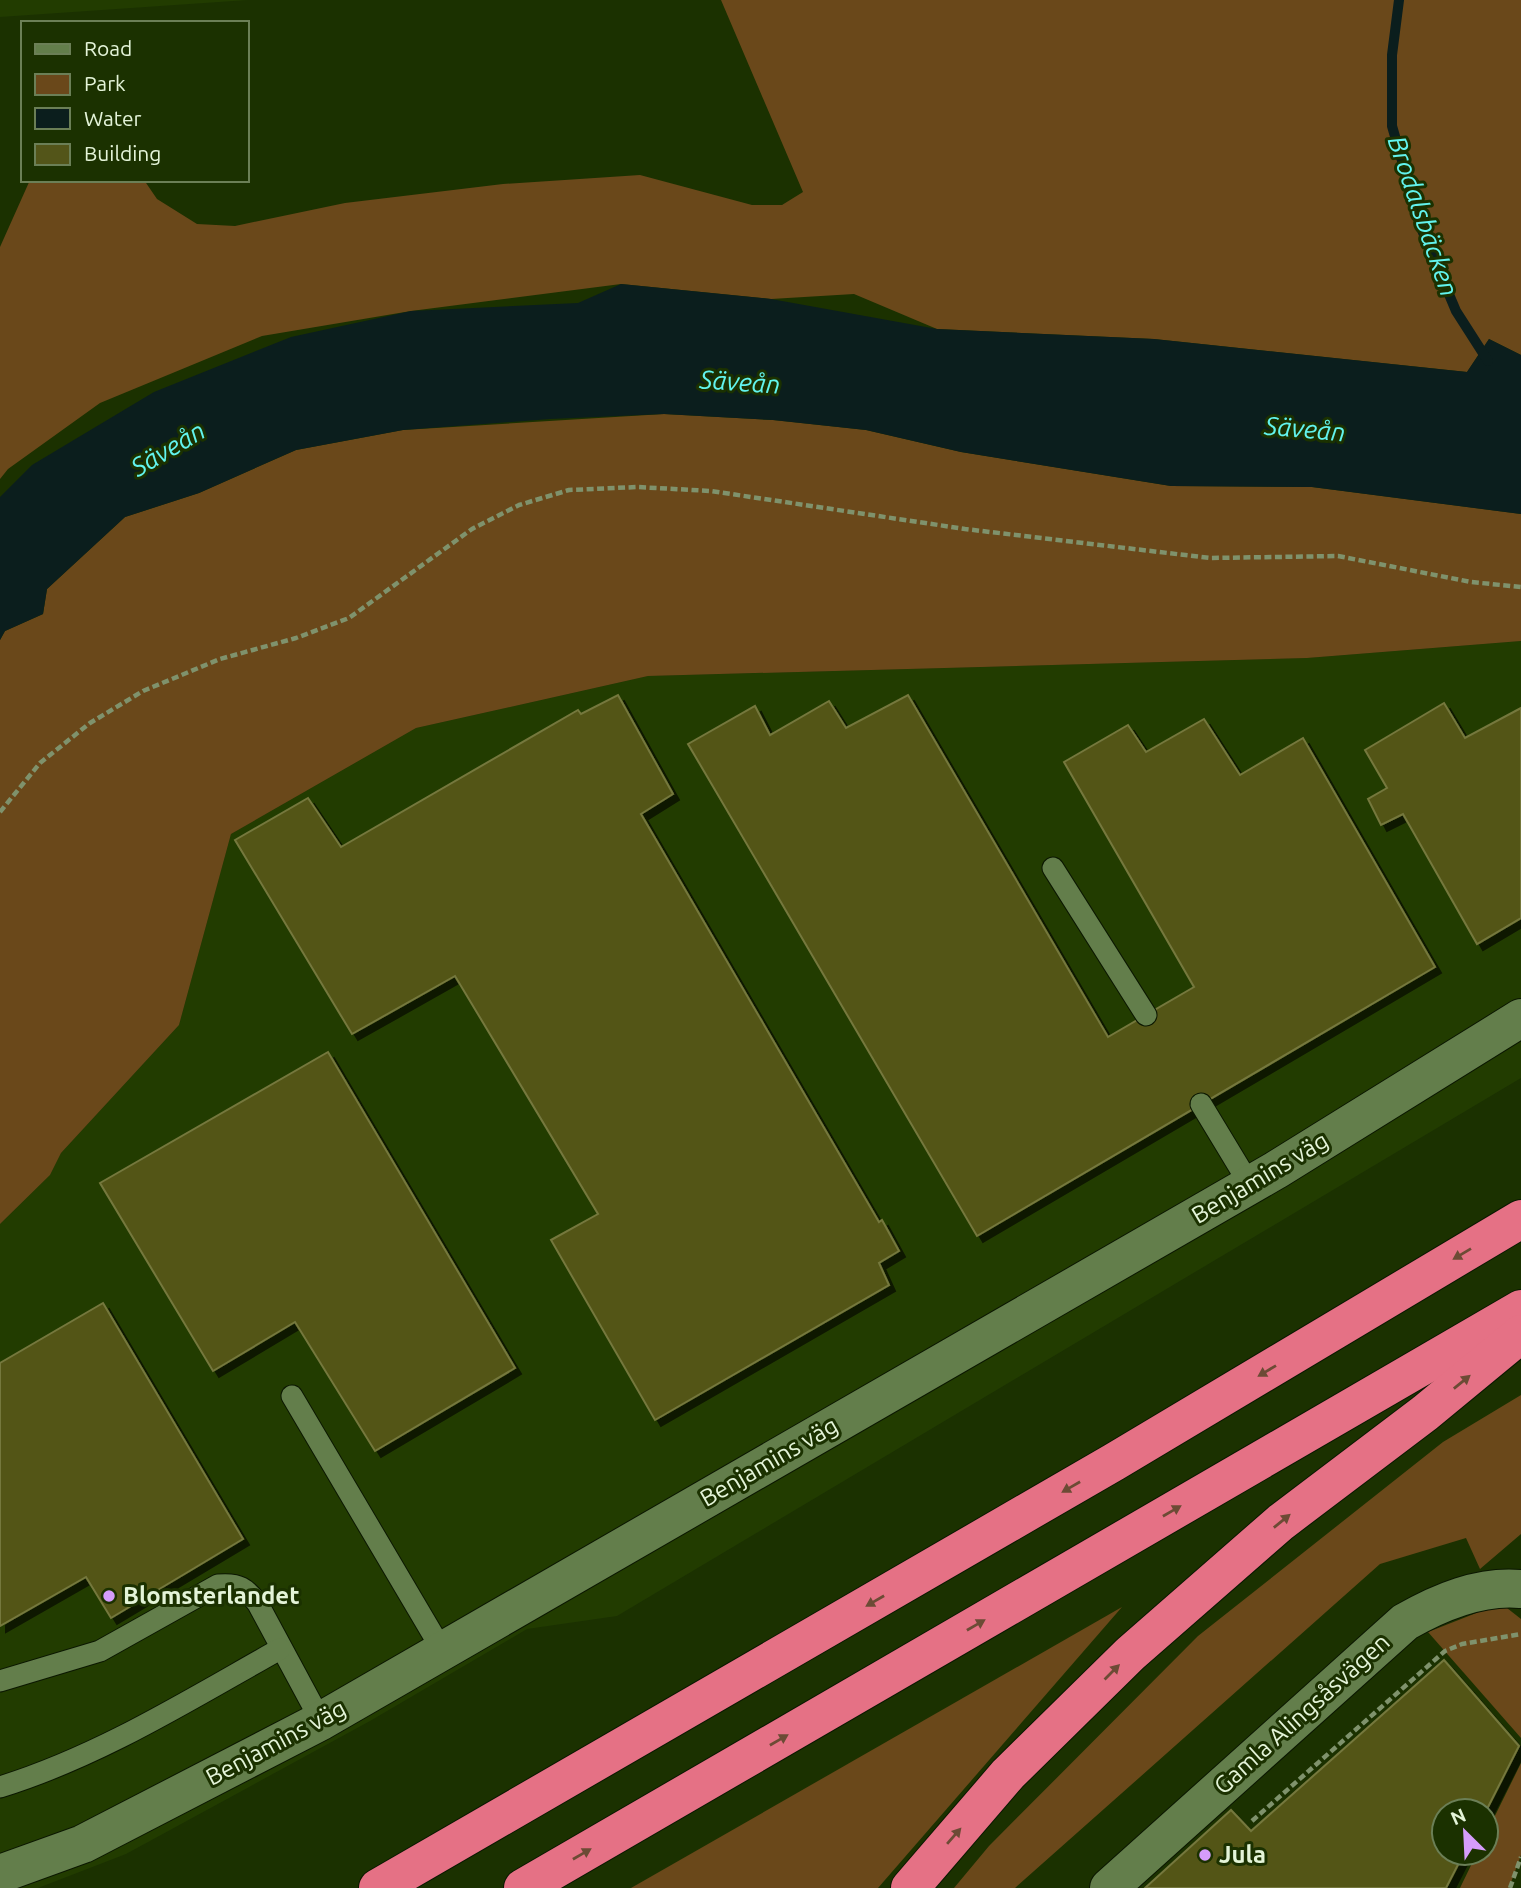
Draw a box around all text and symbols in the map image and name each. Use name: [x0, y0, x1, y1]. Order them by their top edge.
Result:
legend: [21, 21, 248, 182]
text: Road: [84, 36, 132, 60]
text: Park: [84, 71, 126, 95]
text: Water: [84, 106, 142, 130]
water label: Brodalsbäcken: [1382, 132, 1464, 300]
text: Building: [84, 141, 161, 165]
water label: Säveån: [698, 364, 782, 399]
water label: Säveån: [1262, 410, 1347, 446]
water label: Säveån: [125, 415, 210, 482]
street label: Benjamins väg: [1187, 1126, 1333, 1229]
one-way arrow: [1453, 1248, 1472, 1260]
one-way arrow: [1258, 1364, 1277, 1377]
one-way arrow: [1453, 1375, 1470, 1390]
street label: Benjamins väg: [695, 1411, 842, 1512]
one-way arrow: [1062, 1481, 1081, 1493]
one-way arrow: [1163, 1505, 1182, 1517]
one-way arrow: [1272, 1514, 1290, 1529]
place label: Blomsterlandet: [123, 1582, 299, 1609]
marker: Blomsterlandet: [101, 1588, 117, 1604]
one-way arrow: [865, 1595, 884, 1607]
one-way arrow: [966, 1619, 985, 1631]
street label: Gamla Alingsåsvägen: [1209, 1628, 1395, 1799]
one-way arrow: [1103, 1664, 1120, 1681]
street label: Benjamins väg: [201, 1694, 350, 1791]
one-way arrow: [769, 1733, 788, 1746]
north arrow: [1430, 1797, 1500, 1867]
text: N: [1447, 1804, 1469, 1829]
one-way arrow: [946, 1828, 961, 1845]
place label: Jula: [1219, 1841, 1266, 1868]
marker: Jula: [1197, 1847, 1213, 1863]
one-way arrow: [573, 1848, 592, 1860]

